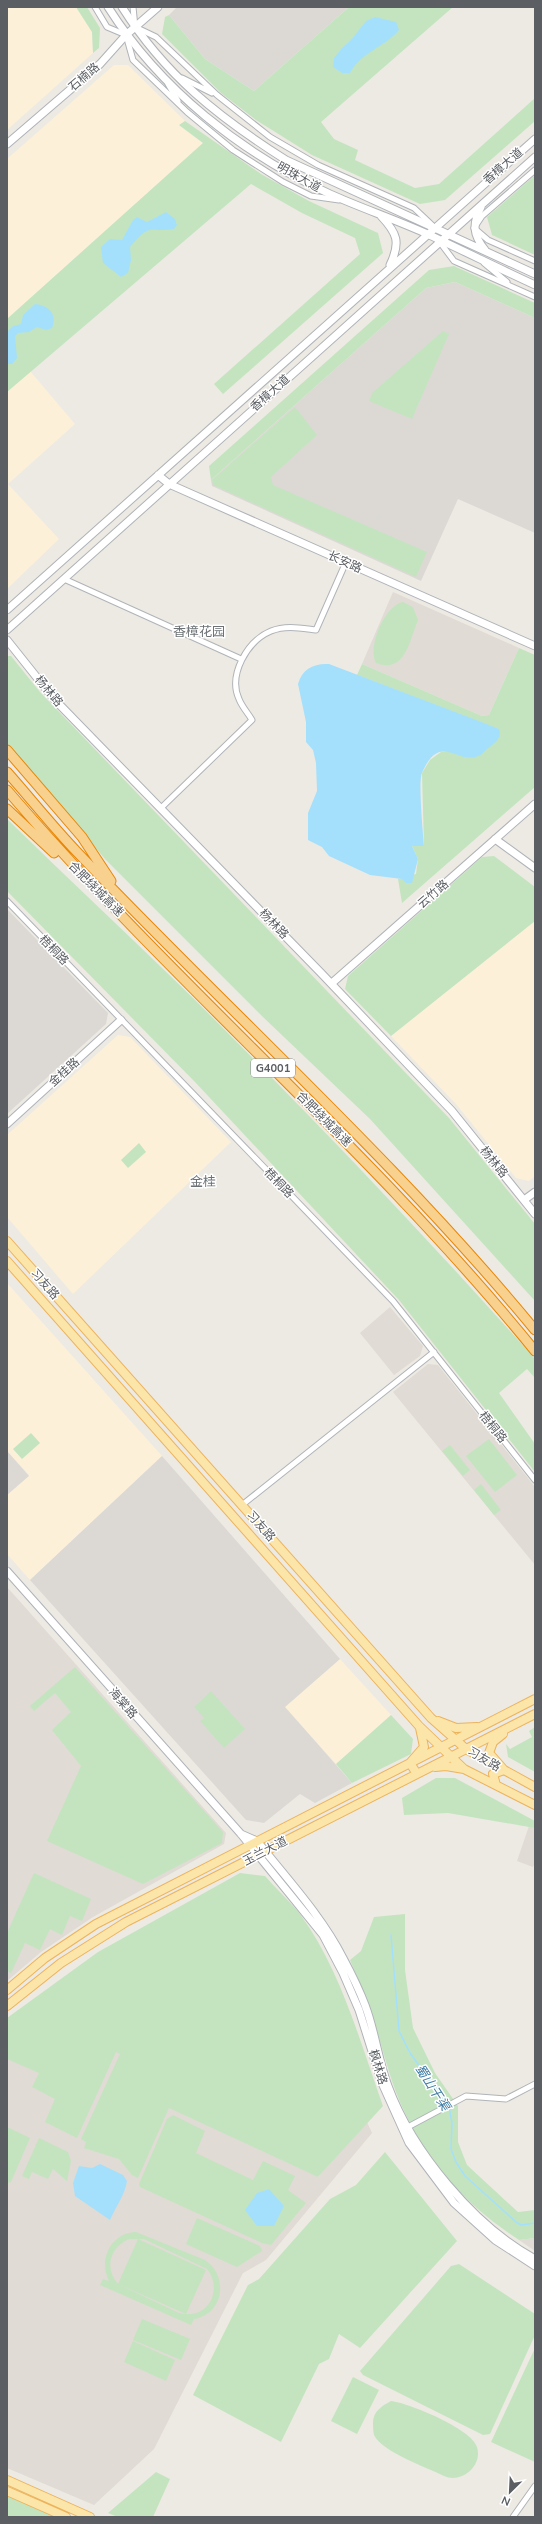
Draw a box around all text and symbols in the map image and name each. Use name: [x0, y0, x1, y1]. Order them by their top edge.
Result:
street label: 石楠路: [65, 59, 102, 94]
street label: 香樟大道: [480, 144, 526, 187]
street label: 明珠大道: [275, 158, 324, 195]
street label: 香樟大道: [247, 371, 293, 414]
street label: 长安路: [326, 547, 365, 576]
district label: 香樟花园: [173, 623, 225, 639]
street label: 杨林路: [32, 672, 67, 709]
street label: 合肥绕城高速: [66, 858, 127, 919]
street label: 云竹路: [414, 876, 451, 911]
street label: 杨林路: [256, 905, 292, 942]
street label: 梧桐路: [36, 931, 72, 968]
street label: 金桂路: [45, 1054, 82, 1089]
road number: G4001: [251, 1059, 295, 1077]
street label: 合肥绕城高速: [294, 1088, 355, 1149]
street label: 杨林路: [477, 1143, 512, 1180]
street label: 梧桐路: [261, 1164, 297, 1201]
district label: 金桂: [190, 1173, 216, 1189]
street label: 习友路: [28, 1265, 63, 1302]
street label: 梧桐路: [476, 1408, 511, 1445]
street label: 习友路: [244, 1507, 279, 1544]
street label: 海棠路: [106, 1684, 141, 1721]
street label: 习友路: [465, 1743, 504, 1774]
street label: 玉兰大道: [240, 1833, 290, 1868]
street label: 枫林路: [366, 2047, 391, 2086]
water label: 蜀山干渠: [412, 2061, 455, 2115]
north arrow: [490, 2472, 530, 2512]
text: N: [499, 2493, 513, 2509]

